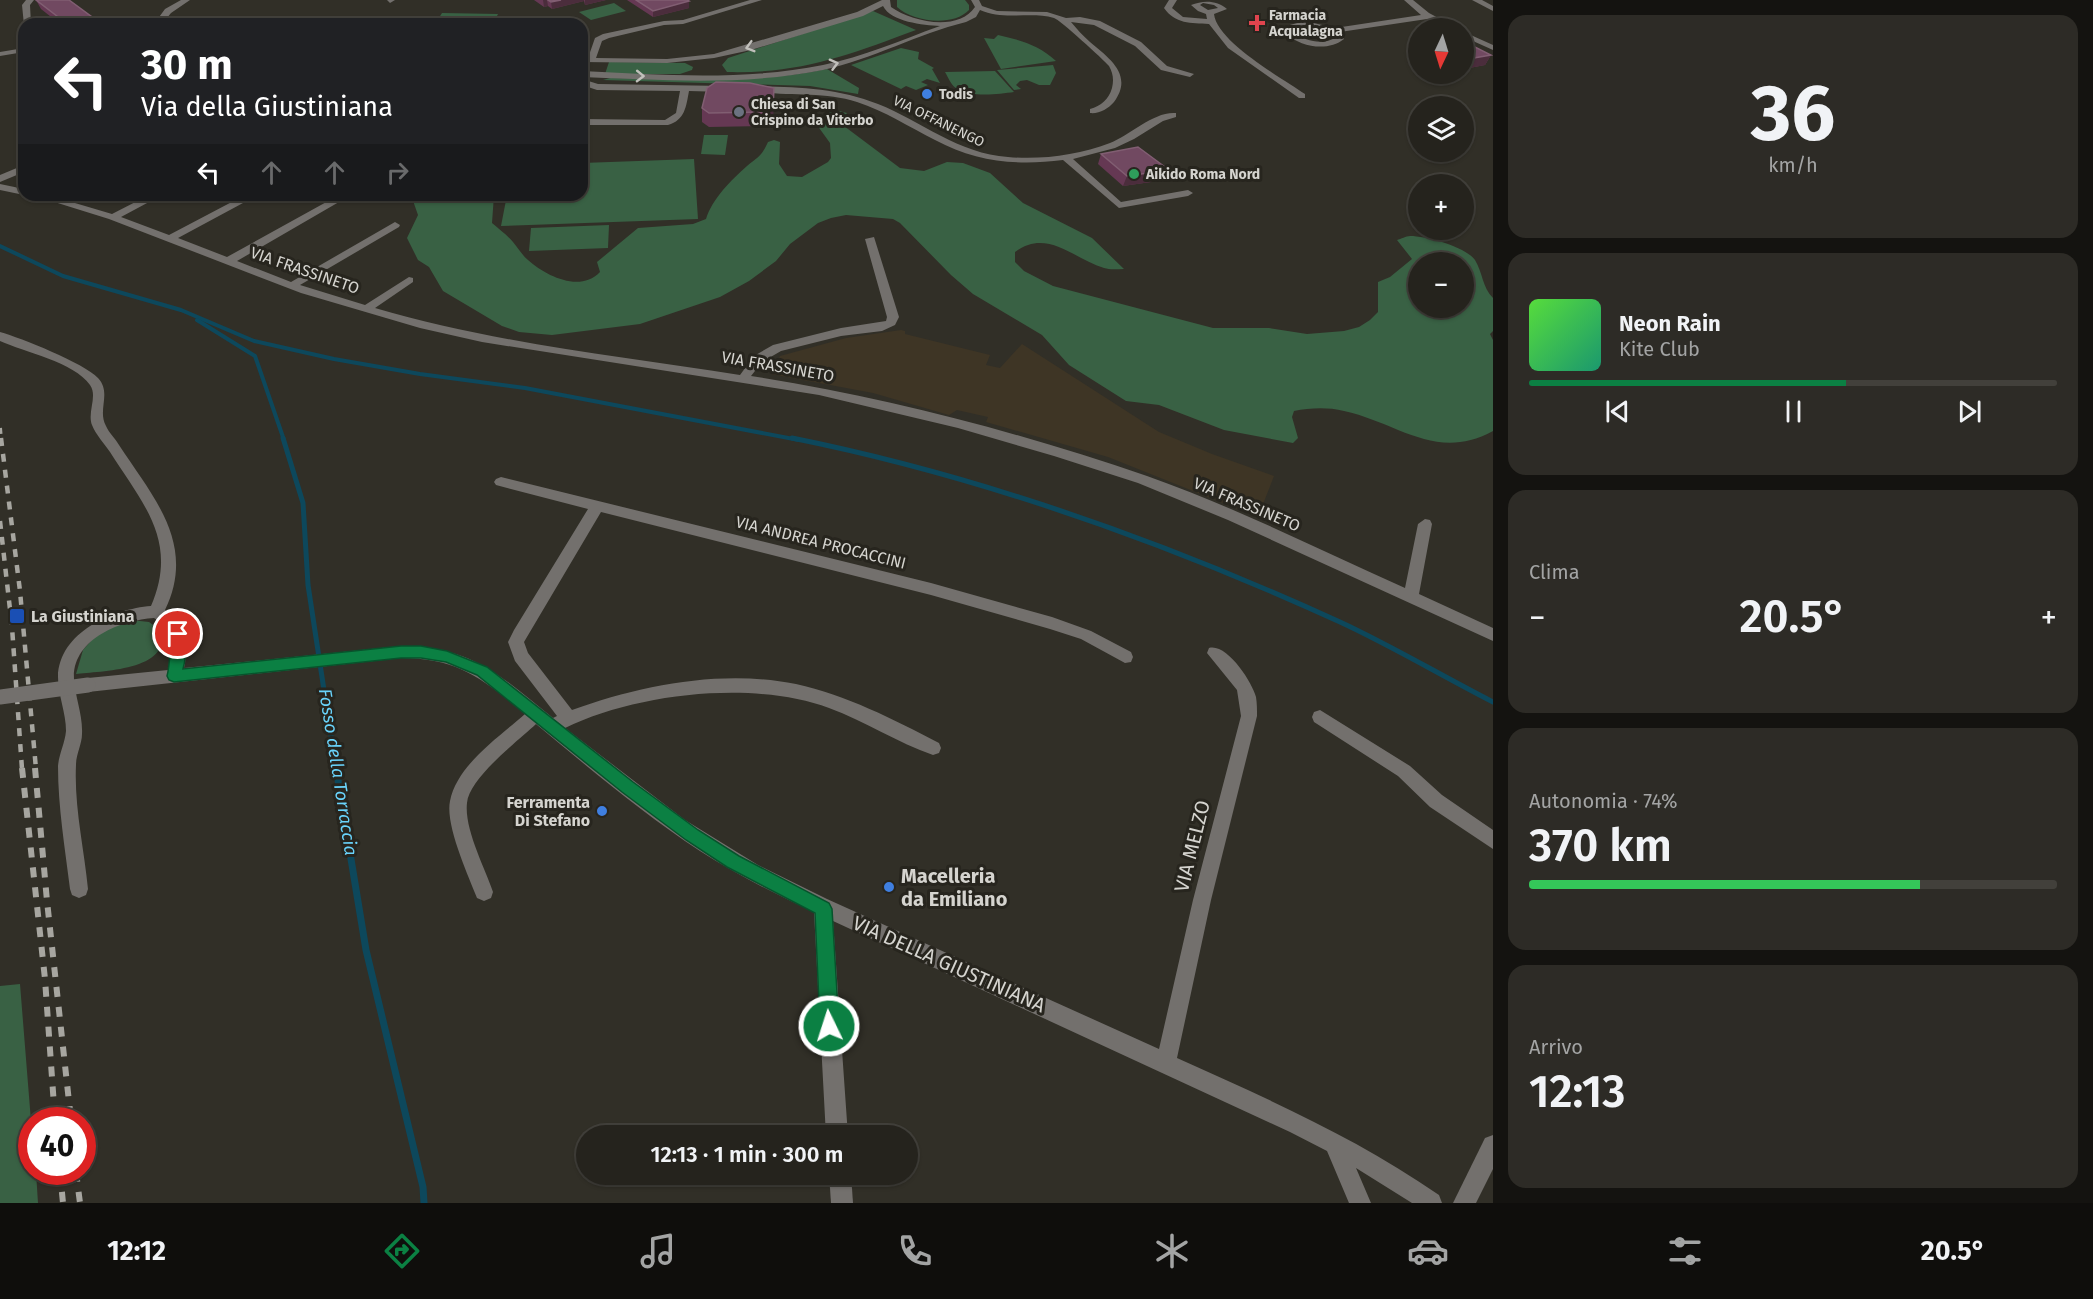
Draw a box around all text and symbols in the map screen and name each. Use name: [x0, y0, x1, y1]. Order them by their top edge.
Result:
place label: Farmacia Acqualagna: [1268, 7, 1343, 40]
marker: Farmacia Acqualagna: [1250, 16, 1264, 30]
north arrow: [1408, 18, 1474, 84]
map controls: [1408, 18, 1474, 318]
text: 30 m: [141, 40, 233, 90]
one-way arrow: [746, 40, 756, 52]
icon: left: [42, 42, 120, 120]
one-way arrow: [829, 59, 839, 72]
text: 36: [1751, 67, 1835, 161]
one-way arrow: [636, 69, 645, 82]
place label: Todis: [939, 86, 973, 103]
marker: Todis: [920, 87, 934, 101]
text: Via della Giustiniana: [141, 91, 393, 123]
street label: VIA OFFANENGO: [890, 92, 987, 151]
place label: Chiesa di San Crispino da Viterbo: [751, 96, 873, 129]
button: layers: [1408, 96, 1474, 162]
marker: Chiesa di San Crispino da Viterbo: [732, 105, 746, 119]
text: km/h: [1768, 153, 1818, 177]
icon: left: [192, 156, 225, 189]
icon: ahead: [255, 156, 288, 189]
icon: ahead: [318, 156, 351, 189]
icon: right: [381, 156, 414, 189]
place label: Aikido Roma Nord: [1145, 166, 1260, 183]
marker: Aikido Roma Nord: [1127, 167, 1141, 181]
button: +: [1408, 174, 1474, 240]
street label: VIA FRASSINETO: [248, 243, 362, 298]
button: −: [1408, 252, 1474, 318]
text: Neon Rain: [1619, 310, 1721, 337]
text: Kite Club: [1619, 337, 1700, 361]
street label: VIA FRASSINETO: [720, 347, 836, 386]
icon: previous: [1601, 395, 1634, 428]
icon: pause: [1777, 395, 1810, 428]
icon: next: [1953, 395, 1986, 428]
street label: VIA FRASSINETO: [1191, 473, 1303, 535]
street label: VIA ANDREA PROCACCINI: [734, 512, 908, 573]
text: Clima: [1529, 560, 1580, 584]
text: 20.5°: [1739, 590, 1847, 644]
text: −: [1529, 598, 1546, 638]
text: +: [2041, 598, 2057, 638]
marker: La Giustiniana: [8, 607, 26, 625]
place label: La Giustiniana: [31, 607, 135, 626]
pin: [152, 608, 203, 659]
icon: arrive: [161, 617, 194, 650]
water label: Fosso della Torraccia: [314, 687, 362, 857]
text: Autonomia · 74%: [1529, 789, 1678, 813]
place label: Ferramenta Di Stefano: [507, 793, 590, 830]
street label: VIA MELZO: [1169, 798, 1215, 894]
marker: Ferramenta Di Stefano: [595, 804, 609, 818]
text: 370 km: [1529, 819, 1672, 873]
place label: Macelleria da Emiliano: [901, 864, 1008, 911]
marker: Macelleria da Emiliano: [882, 880, 896, 894]
street label: VIA DELLA GIUSTINIANA: [849, 911, 1050, 1018]
position arrow: [797, 994, 861, 1058]
text: Arrivo: [1529, 1035, 1583, 1059]
text: 12:13: [1529, 1065, 1625, 1119]
speed limit sign: 40: [18, 1107, 96, 1185]
text: 12:13 · 1 min · 300 m: [650, 1141, 844, 1168]
icon: directions: [381, 1230, 423, 1272]
icon: music: [637, 1230, 679, 1272]
icon: phone: [894, 1230, 936, 1272]
icon: climate: [1151, 1230, 1193, 1272]
icon: car: [1407, 1230, 1449, 1272]
icon: filters: [1664, 1230, 1706, 1272]
text: 12:12: [107, 1235, 166, 1267]
text: 20.5°: [1921, 1235, 1986, 1267]

